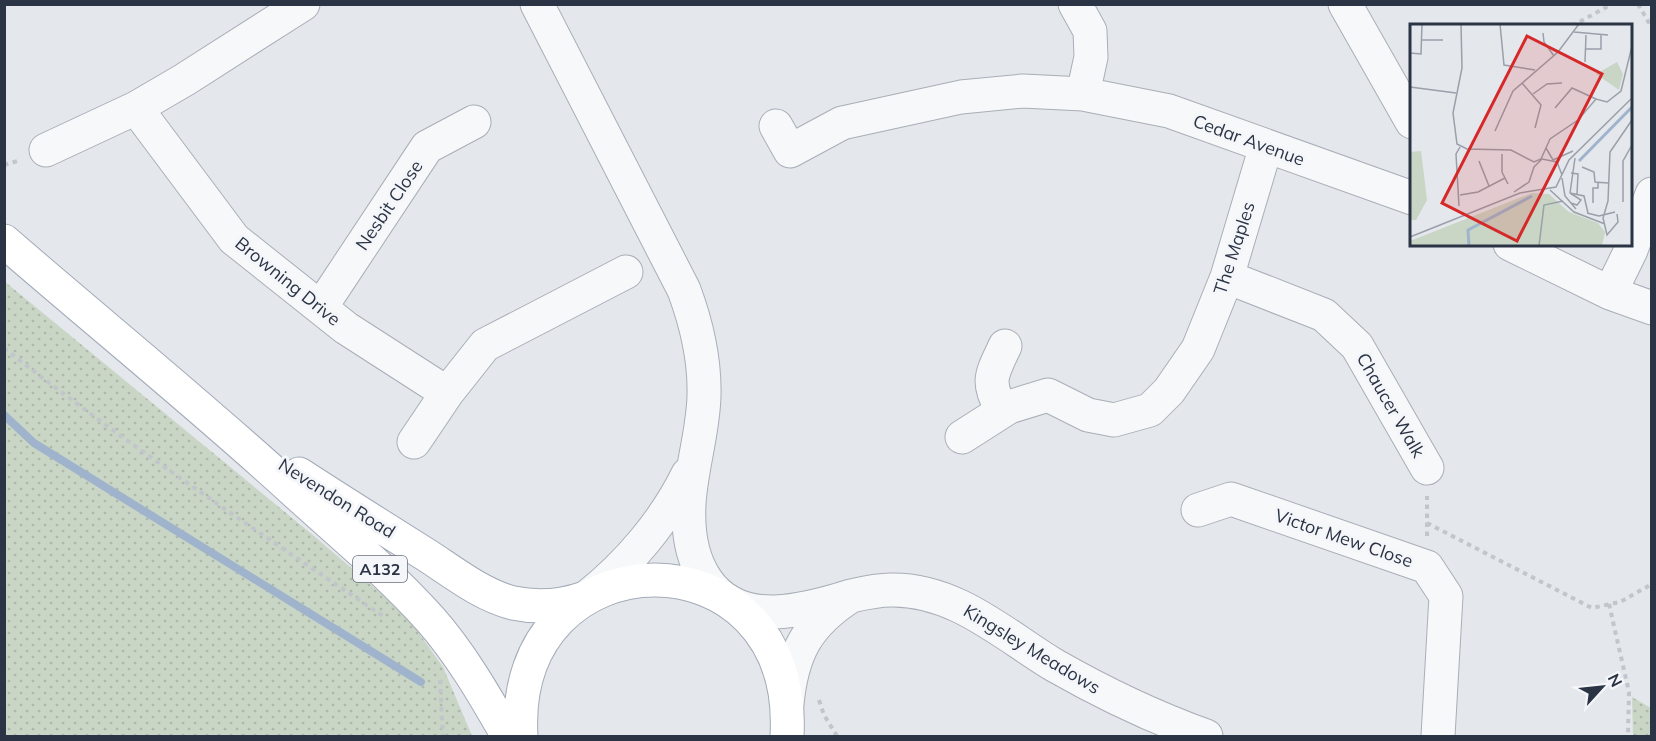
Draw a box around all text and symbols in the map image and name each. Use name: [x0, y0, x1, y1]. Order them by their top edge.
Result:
inset map: [1410, 24, 1632, 246]
street label: Cedar Avenue: [1190, 109, 1308, 171]
street label: Nesbit Close: [350, 156, 428, 254]
street label: The Maples: [1208, 199, 1260, 297]
street label: Browning Drive: [231, 232, 345, 330]
street label: Chaucer Walk: [1352, 349, 1431, 462]
street label: Nevendon Road: [274, 453, 400, 543]
street label: Victor Mew Close: [1272, 504, 1416, 572]
road number: A132: [353, 556, 407, 582]
street label: Kingsley Meadows: [959, 599, 1105, 699]
north arrow: [1572, 657, 1632, 717]
text: N: [1604, 670, 1627, 690]

